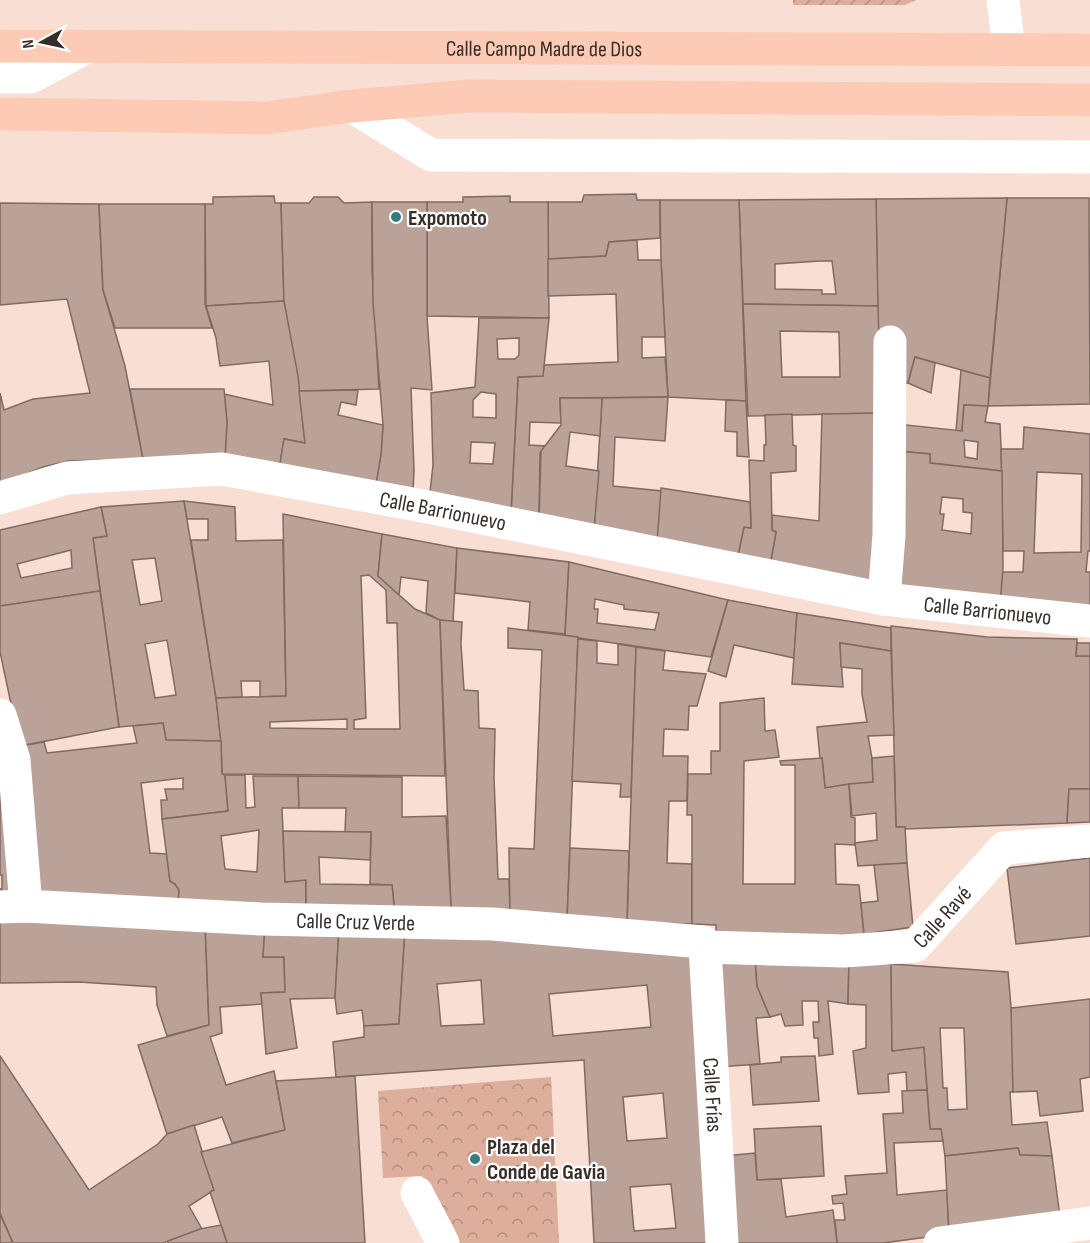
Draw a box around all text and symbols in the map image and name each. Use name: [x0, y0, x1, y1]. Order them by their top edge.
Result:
north arrow: [12, 12, 72, 72]
street label: Calle Campo Madre de Dios: [446, 36, 642, 63]
text: N: [19, 38, 39, 49]
place label: Expomoto: [408, 205, 487, 232]
marker: Expomoto: [389, 210, 403, 224]
street label: Calle Barrionuevo: [377, 486, 508, 537]
street label: Calle Barrionuevo: [922, 591, 1053, 632]
street label: Calle Ravé: [908, 881, 978, 954]
street label: Calle Cruz Verde: [296, 908, 415, 937]
street label: Calle Frías: [696, 1057, 728, 1133]
place label: Plaza del Conde de Gavia: [487, 1134, 605, 1186]
marker: Plaza del Conde de Gavia: [468, 1152, 482, 1166]

